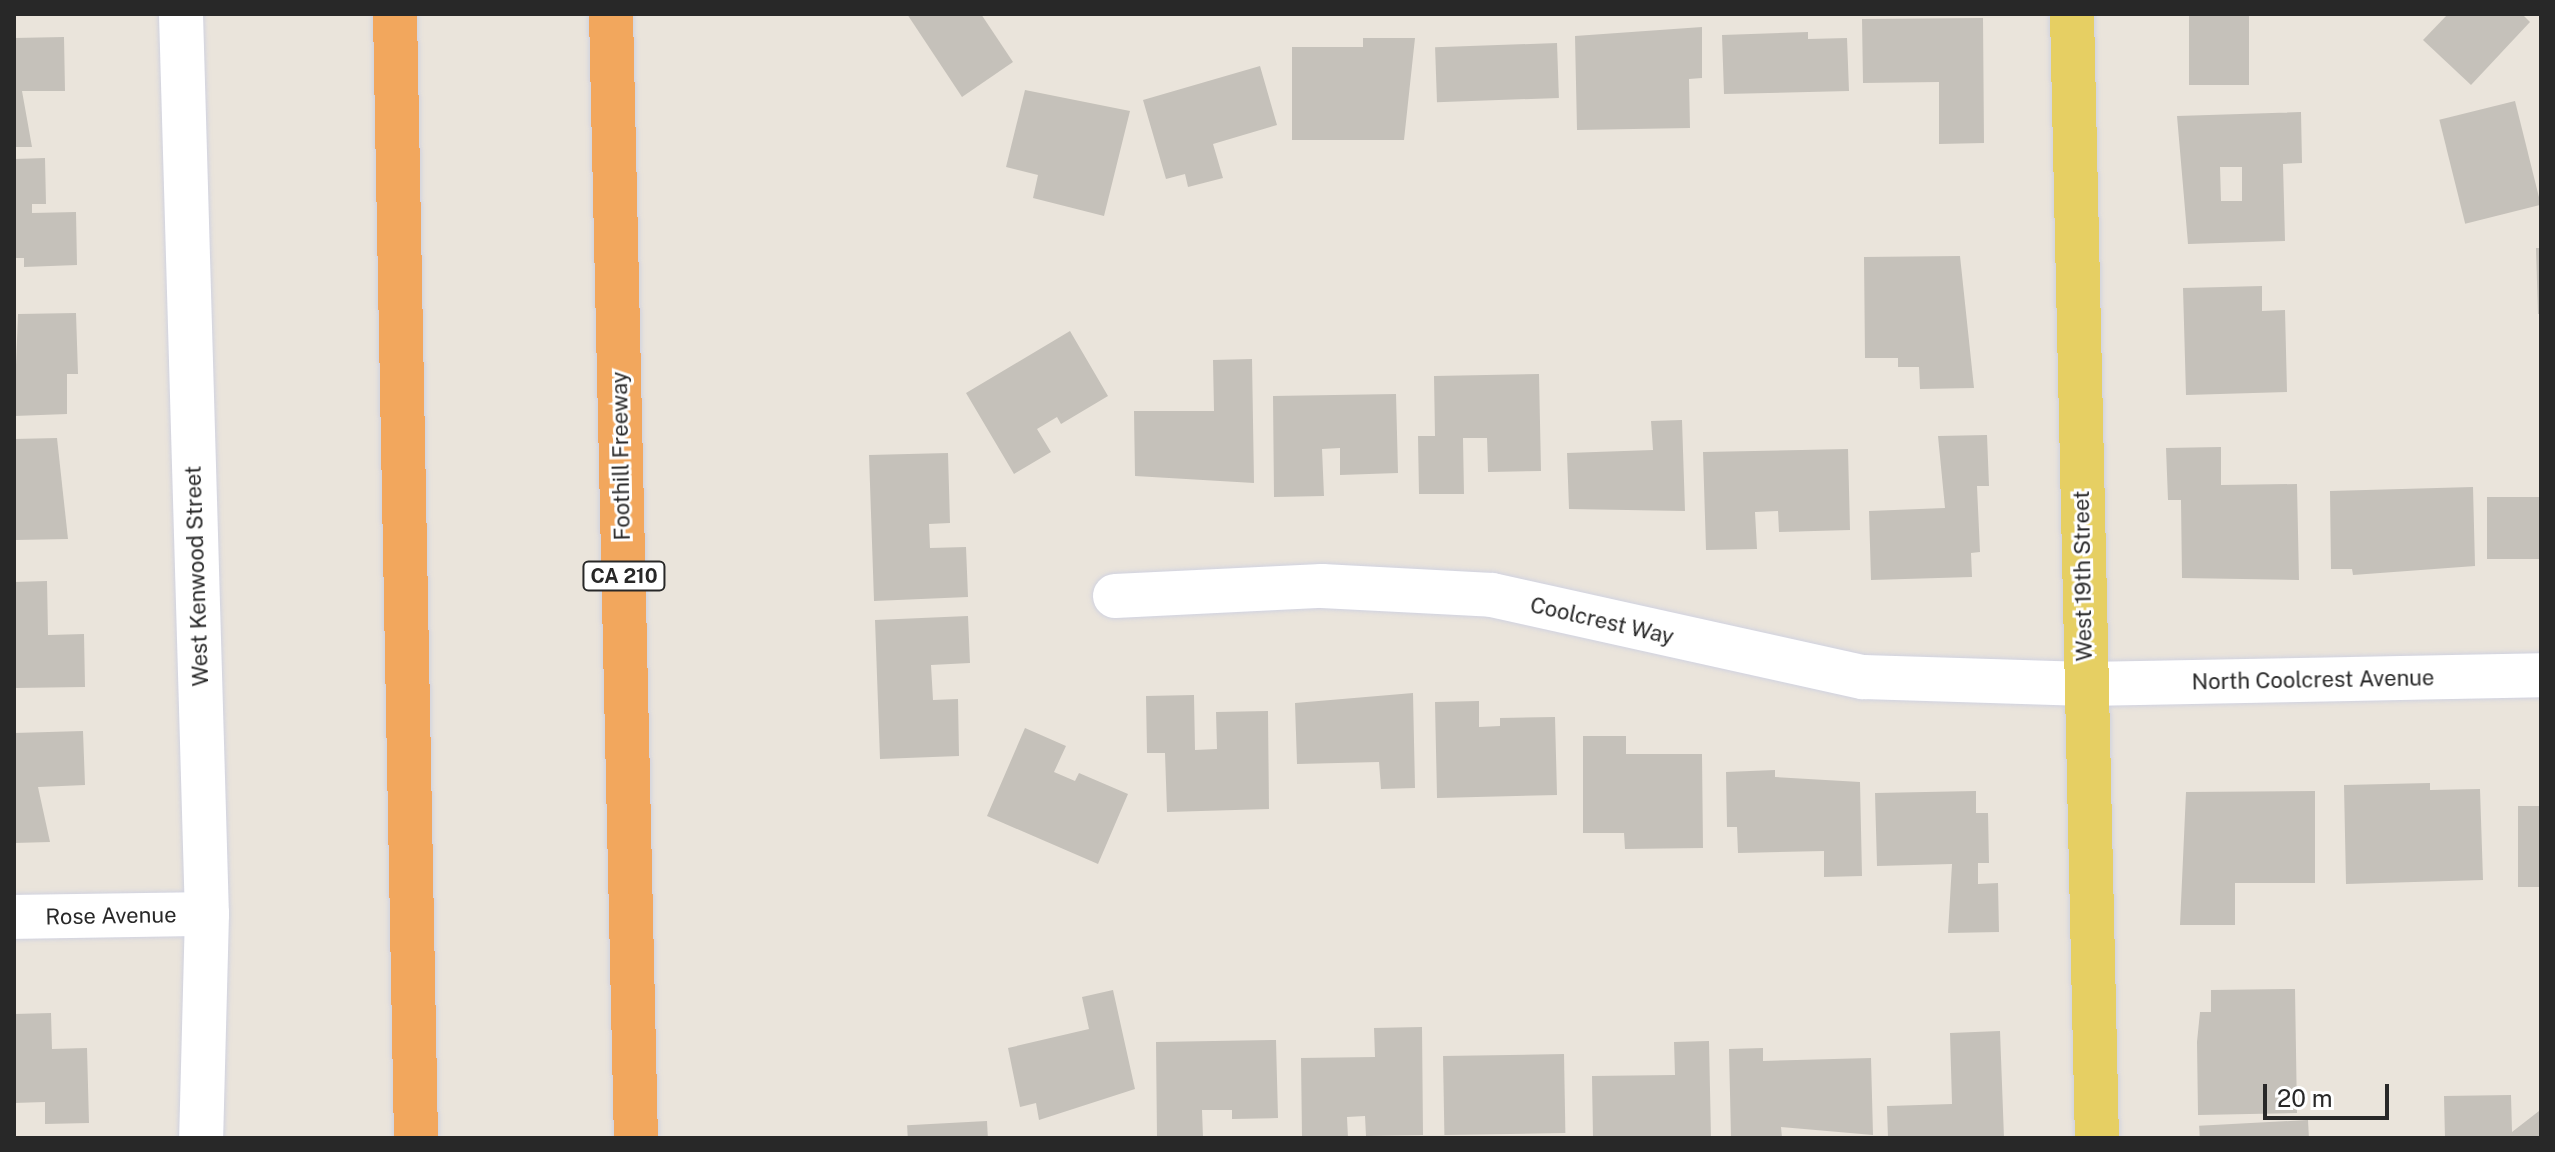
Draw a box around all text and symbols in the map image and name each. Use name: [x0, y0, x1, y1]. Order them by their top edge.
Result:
street label: Foothill Freeway: [606, 371, 636, 541]
street label: West Kenwood Street: [180, 465, 214, 687]
street label: West 19th Street: [2068, 490, 2098, 662]
road number: CA 210: [582, 560, 666, 592]
street label: Coolcrest Way: [1527, 592, 1677, 650]
street label: North Coolcrest Avenue: [2191, 665, 2435, 695]
street label: Rose Avenue: [45, 902, 177, 930]
scale bar: [2267, 1068, 2393, 1118]
text: 20 m: [2277, 1084, 2333, 1112]

